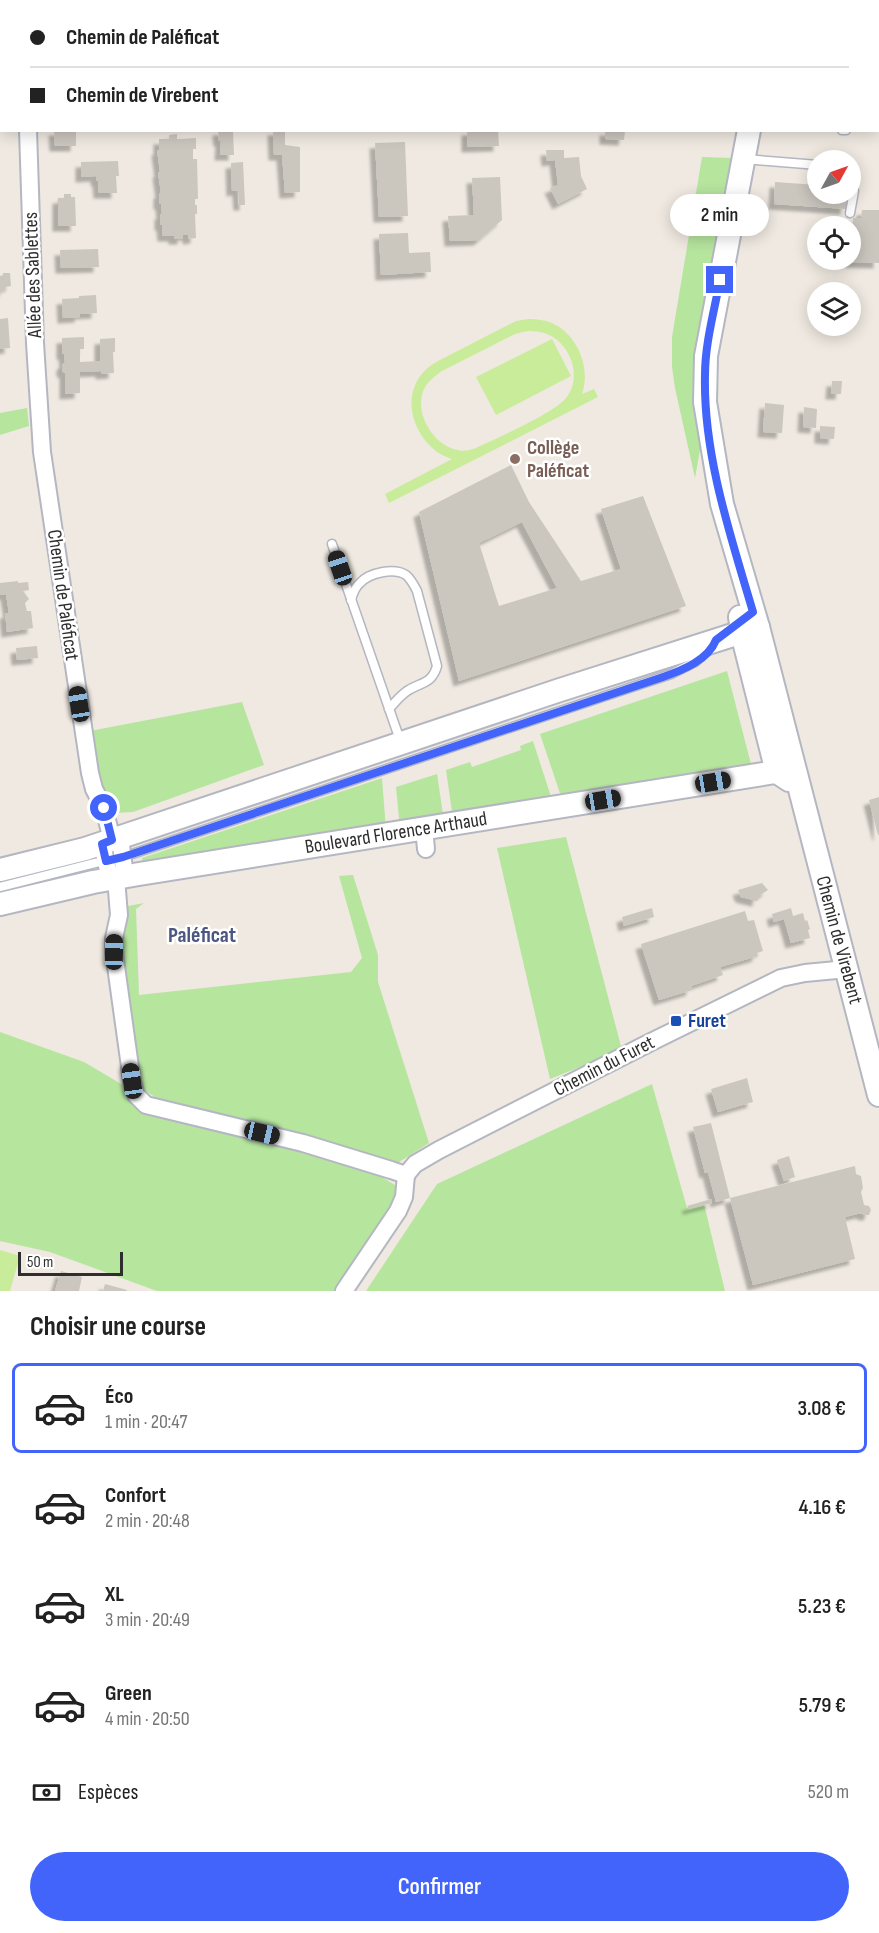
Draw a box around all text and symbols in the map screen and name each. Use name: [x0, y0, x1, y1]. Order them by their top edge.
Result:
text: Chemin de Paléficat: [66, 24, 219, 51]
text: Chemin de Virebent: [66, 82, 218, 109]
north arrow: [807, 150, 861, 204]
map controls: [807, 150, 861, 336]
callout: 2 min: [670, 193, 770, 235]
text: 2 min: [701, 203, 738, 227]
street label: Allée des Sablettes: [19, 212, 47, 339]
button: locate: [807, 216, 861, 270]
route end: [706, 266, 733, 293]
button: layers: [807, 282, 861, 336]
place label: Collège Paléficat: [527, 436, 589, 483]
marker: Collège Paléficat: [508, 452, 522, 466]
street label: Chemin de Paléficat: [42, 528, 84, 662]
car: [326, 548, 354, 588]
car: [67, 685, 91, 723]
car: [694, 770, 732, 794]
car: [584, 788, 622, 812]
route start: [90, 794, 117, 821]
street label: Boulevard Florence Arthaud: [303, 807, 489, 859]
street label: Chemin de Virebent: [810, 873, 868, 1007]
district label: Paléficat: [168, 922, 236, 949]
car: [105, 934, 123, 970]
place label: Furet: [688, 1009, 726, 1033]
marker: Furet: [669, 1014, 683, 1028]
street label: Chemin du Furet: [550, 1030, 658, 1102]
car: [121, 1062, 143, 1100]
car: [242, 1120, 282, 1146]
scale bar: [18, 1249, 123, 1276]
text: 50 m: [27, 1253, 53, 1272]
text: Choisir une course: [30, 1311, 206, 1343]
icon: car: [33, 1381, 87, 1435]
text: Éco: [105, 1383, 133, 1410]
text: 3.08 €: [797, 1395, 846, 1422]
text: 1 min · 20:47: [105, 1410, 188, 1434]
icon: car: [33, 1480, 87, 1534]
text: Confort: [105, 1482, 166, 1509]
text: 4.16 €: [798, 1494, 846, 1521]
text: 2 min · 20:48: [105, 1509, 190, 1533]
icon: car: [33, 1579, 87, 1633]
text: XL: [105, 1581, 124, 1608]
text: 5.23 €: [798, 1593, 846, 1620]
text: 3 min · 20:49: [105, 1608, 190, 1632]
icon: car: [33, 1678, 87, 1732]
text: Green: [105, 1680, 152, 1707]
text: 5.79 €: [799, 1692, 846, 1719]
text: 4 min · 20:50: [105, 1707, 190, 1731]
icon: cash: [30, 1776, 63, 1809]
text: Espèces: [78, 1779, 138, 1806]
text: 520 m: [808, 1780, 849, 1804]
button: Confirmer: [30, 1852, 849, 1921]

